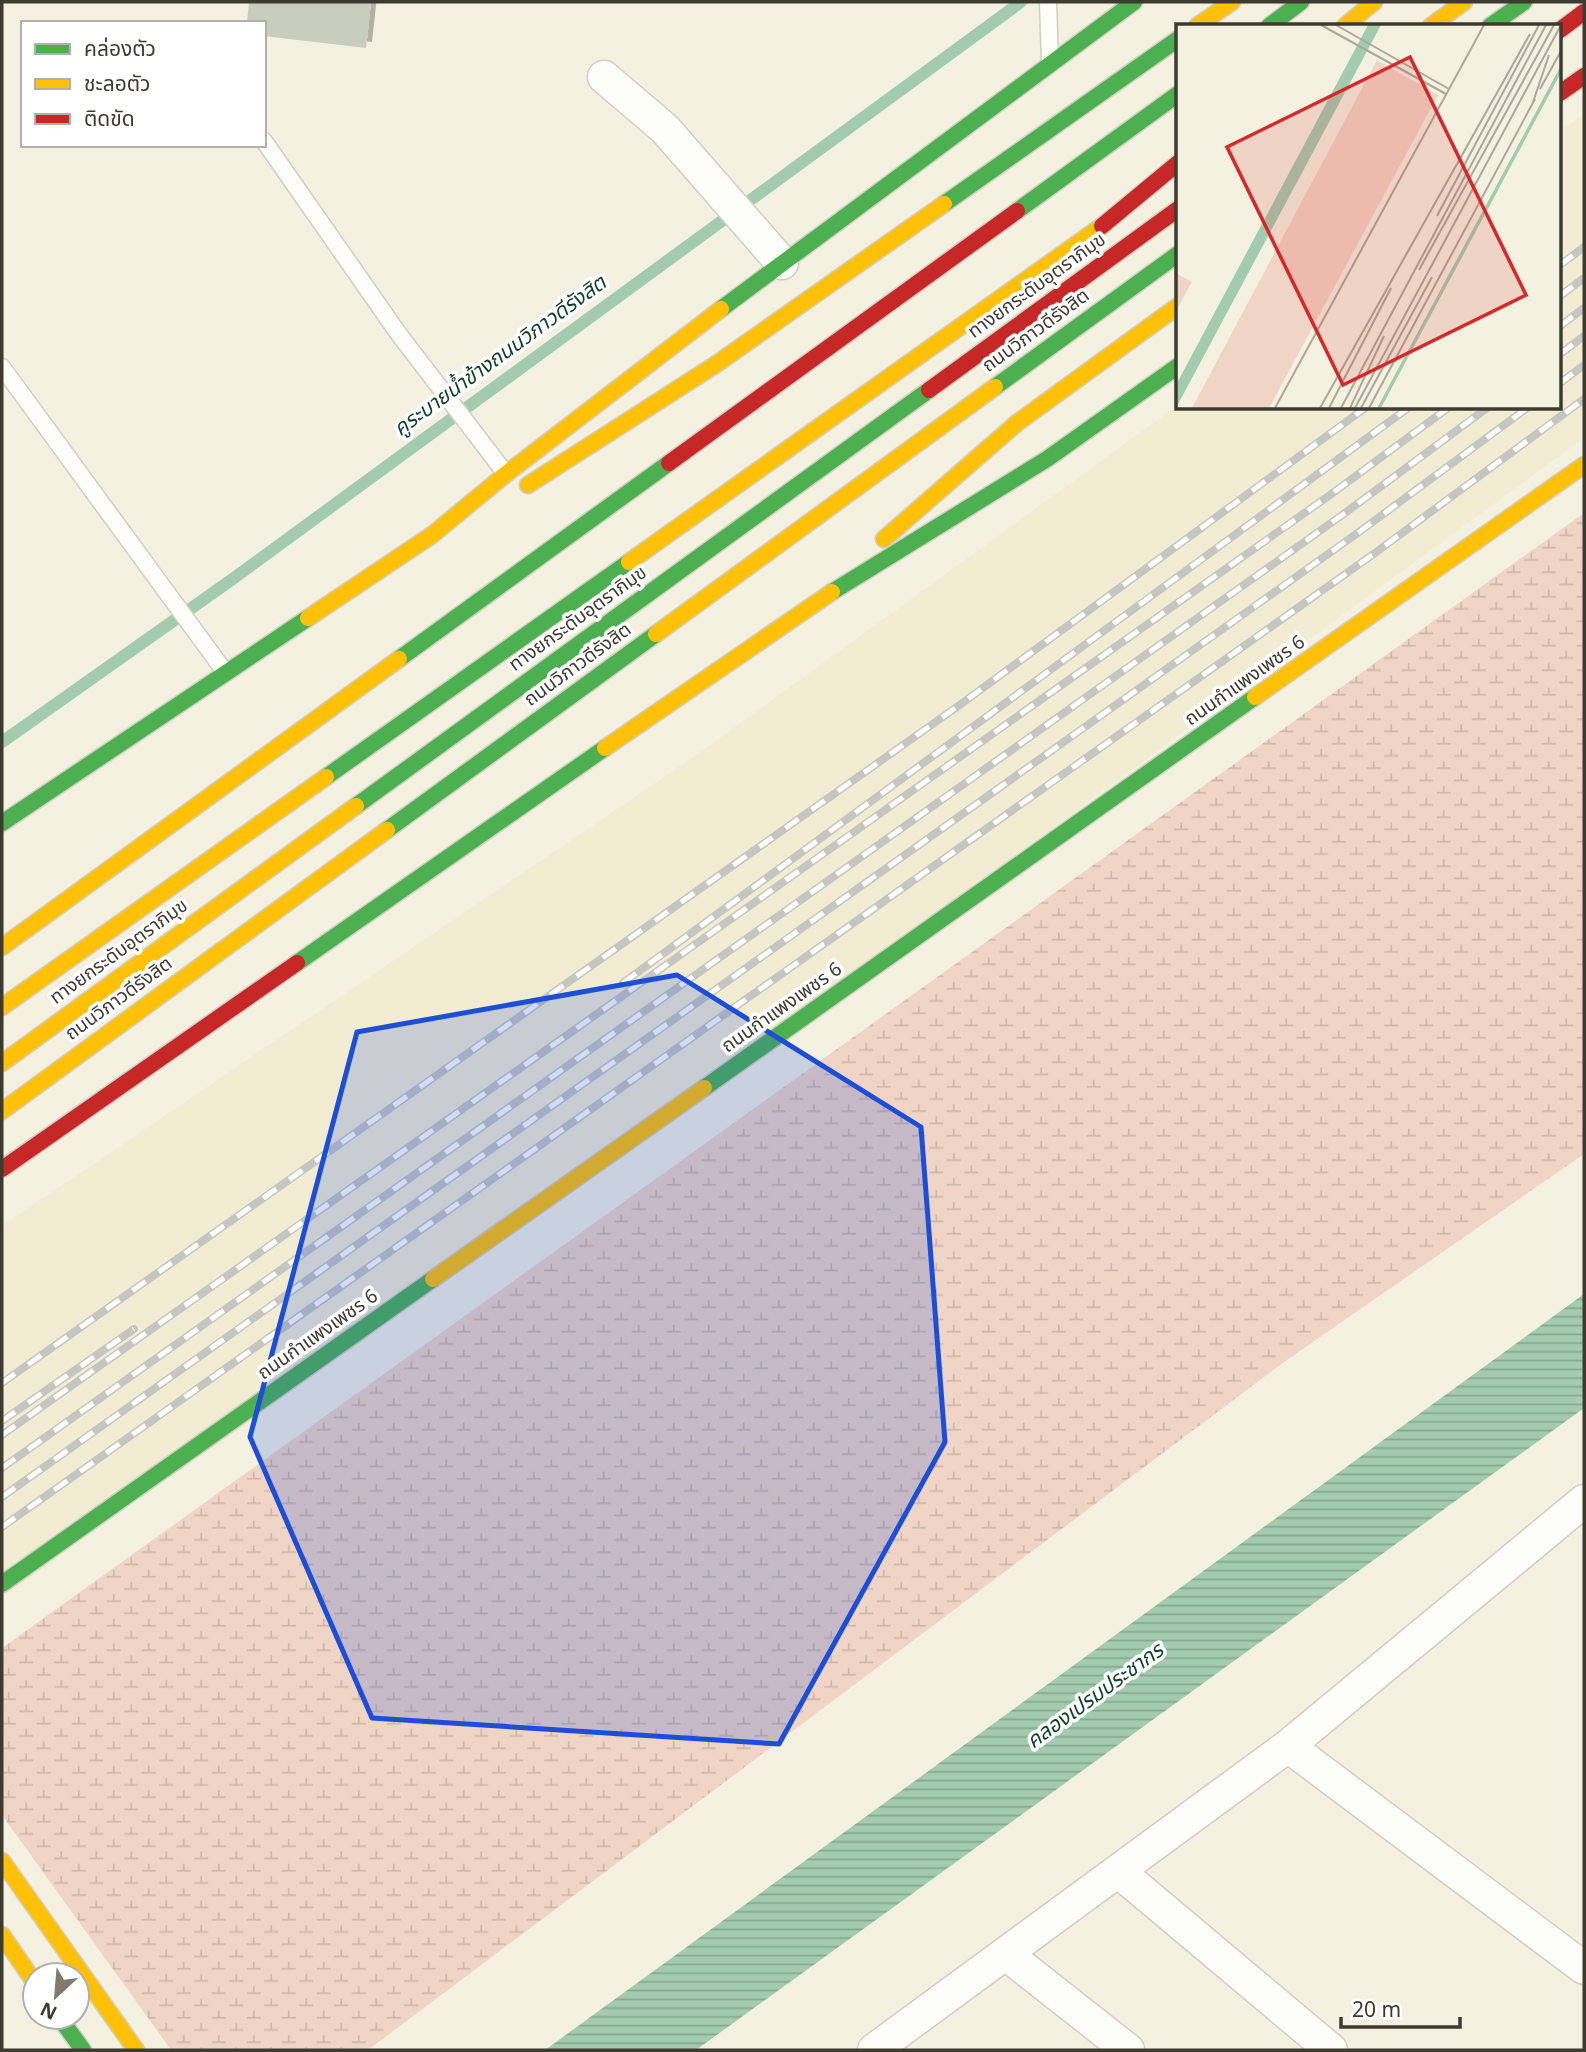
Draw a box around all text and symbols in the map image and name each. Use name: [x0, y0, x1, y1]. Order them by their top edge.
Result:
legend: [21, 21, 266, 147]
inset map: [1176, 24, 1562, 410]
text: คล่องตัว: [84, 34, 156, 65]
text: ชะลอตัว: [84, 69, 150, 100]
text: ติดขัด: [84, 104, 135, 135]
street label: ทางยกระดับอุตราภิมุข: [962, 226, 1112, 346]
water label: คูระบายน้ำข้างถนนวิภาวดีรังสิต: [387, 267, 614, 444]
street label: ถนนวิภาวดีรังสิต: [976, 282, 1096, 380]
street label: ทางยกระดับอุตราภิมุข: [503, 559, 653, 679]
street label: ถนนวิภาวดีรังสิต: [518, 616, 638, 714]
street label: ถนนกำแพงเพชร 6: [1179, 628, 1311, 734]
street label: ทางยกระดับอุตราภิมุข: [44, 892, 194, 1012]
street label: ถนนวิภาวดีรังสิต: [59, 950, 179, 1048]
street label: ถนนกำแพงเพชร 6: [716, 955, 848, 1061]
street label: ถนนกำแพงเพชร 6: [252, 1282, 384, 1388]
water label: คลองเปรมประชากร: [1020, 1635, 1171, 1756]
north arrow: [21, 1961, 91, 2031]
scale bar: [1341, 1986, 1460, 2030]
text: N: [36, 1994, 63, 2026]
text: 20 m: [1352, 1995, 1401, 2026]

